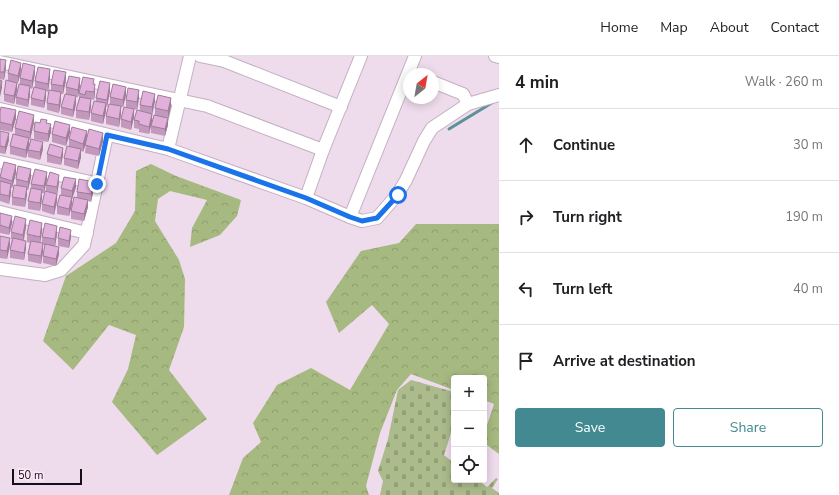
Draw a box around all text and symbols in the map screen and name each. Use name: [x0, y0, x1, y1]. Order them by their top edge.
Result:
text: Map: [20, 15, 58, 41]
text: Home: [600, 18, 638, 37]
text: Map: [660, 18, 688, 37]
text: About: [710, 18, 749, 37]
text: Contact: [771, 18, 819, 37]
north arrow: [403, 68, 439, 104]
text: 4 min: [515, 71, 559, 94]
text: Walk · 260 m: [745, 73, 823, 91]
icon: ahead: [515, 134, 537, 156]
text: Continue: [553, 135, 615, 155]
text: 30 m: [793, 136, 823, 154]
route end: [88, 175, 106, 193]
route start: [389, 186, 407, 204]
icon: right: [515, 206, 537, 228]
text: Turn right: [553, 207, 622, 227]
text: 190 m: [785, 208, 823, 226]
icon: left: [515, 278, 537, 300]
text: Turn left: [553, 279, 612, 299]
text: 40 m: [793, 280, 823, 298]
icon: arrive: [515, 350, 537, 372]
text: Arrive at destination: [553, 351, 696, 371]
map controls: [451, 375, 487, 483]
button: +: [451, 375, 487, 411]
button: Save: [515, 408, 665, 447]
button: Share: [673, 408, 823, 447]
button: −: [451, 411, 487, 447]
button: locate: [451, 447, 487, 483]
scale bar: [12, 467, 82, 486]
text: 50 m: [18, 468, 43, 483]

